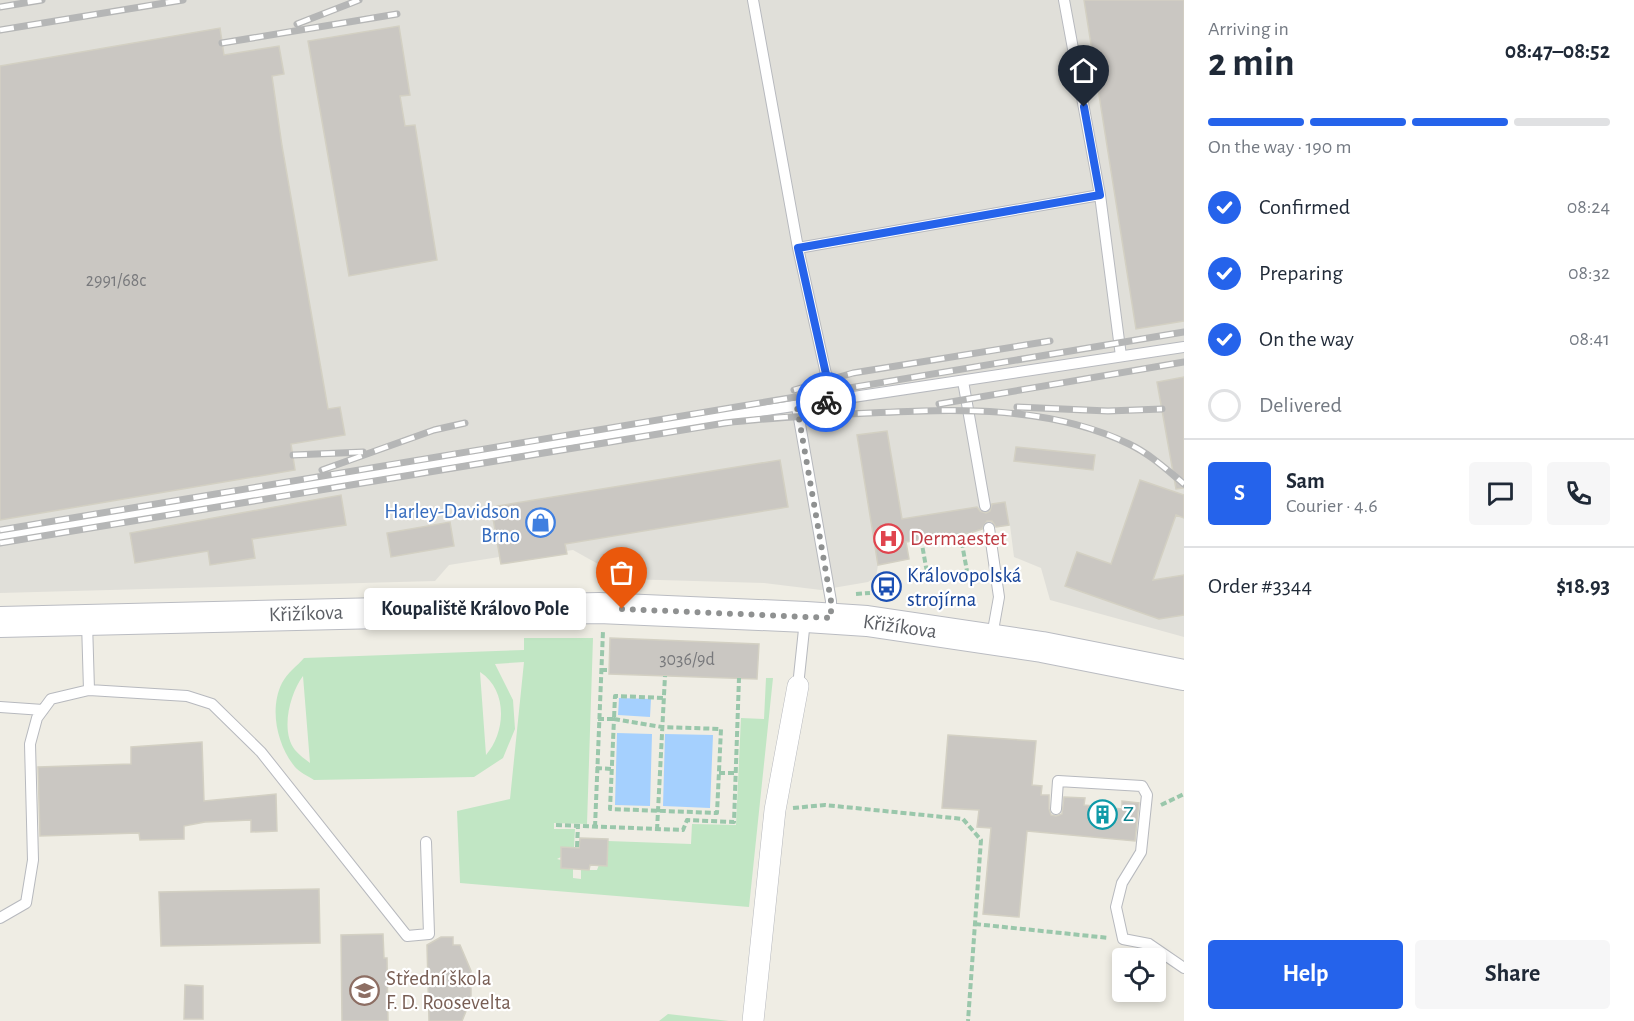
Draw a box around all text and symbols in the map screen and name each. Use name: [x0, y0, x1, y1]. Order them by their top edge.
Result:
text: Arriving in: [1208, 19, 1289, 39]
text: 08:47–08:52: [1505, 40, 1610, 62]
text: 2 min: [1208, 44, 1295, 83]
pin: [1058, 45, 1109, 107]
icon: home: [1067, 54, 1100, 87]
text: On the way · 190 m: [1208, 137, 1352, 157]
icon: check: [1208, 191, 1241, 224]
text: Confirmed: [1259, 196, 1350, 218]
text: 08:24: [1567, 197, 1610, 217]
icon: check: [1208, 257, 1241, 290]
text: Preparing: [1259, 262, 1343, 284]
text: 08:32: [1568, 263, 1610, 283]
house number: 2991/68c: [86, 272, 146, 290]
icon: check: [1208, 323, 1241, 356]
text: On the way: [1259, 328, 1354, 350]
text: 08:41: [1569, 329, 1610, 349]
courier: [796, 372, 856, 432]
icon: bike: [810, 386, 843, 419]
text: Delivered: [1259, 394, 1342, 416]
button: chat: [1469, 462, 1532, 525]
button: phone: [1547, 462, 1610, 525]
text: Sam: [1286, 470, 1325, 492]
text: S: [1234, 482, 1245, 504]
text: Courier · 4.6: [1286, 496, 1378, 516]
place label: Harley-Davidson Brno: [384, 501, 520, 546]
shop icon: Harley-Davidson Brno: [525, 507, 557, 539]
hospital icon: Dermaestet: [873, 522, 905, 554]
place label: Dermaestet: [910, 528, 1007, 549]
pin: [596, 547, 647, 609]
icon: bag: [605, 556, 638, 589]
place label: Královopolská strojírna: [907, 565, 1022, 610]
bus stop icon: Královopolská strojírna: [870, 571, 902, 603]
text: Order #3344: [1208, 575, 1312, 597]
text: $18.93: [1556, 575, 1610, 597]
callout: Koupaliště Královo Pole: [364, 588, 586, 630]
text: Koupaliště Královo Pole: [381, 599, 569, 619]
street label: Křižíkova: [268, 602, 344, 625]
street label: Křižíkova: [862, 611, 939, 642]
house number: 3036/9d: [659, 651, 715, 669]
building icon: Z: [1086, 798, 1118, 830]
place label: Z: [1123, 804, 1134, 825]
button: Help: [1208, 940, 1403, 1009]
button: Share: [1415, 940, 1610, 1009]
map controls: [1112, 948, 1166, 1002]
button: locate: [1112, 948, 1166, 1002]
place label: Střední škola F. D. Roosevelta: [386, 968, 511, 1013]
school or university icon: Střední škola F. D. Roosevelta: [349, 974, 381, 1006]

